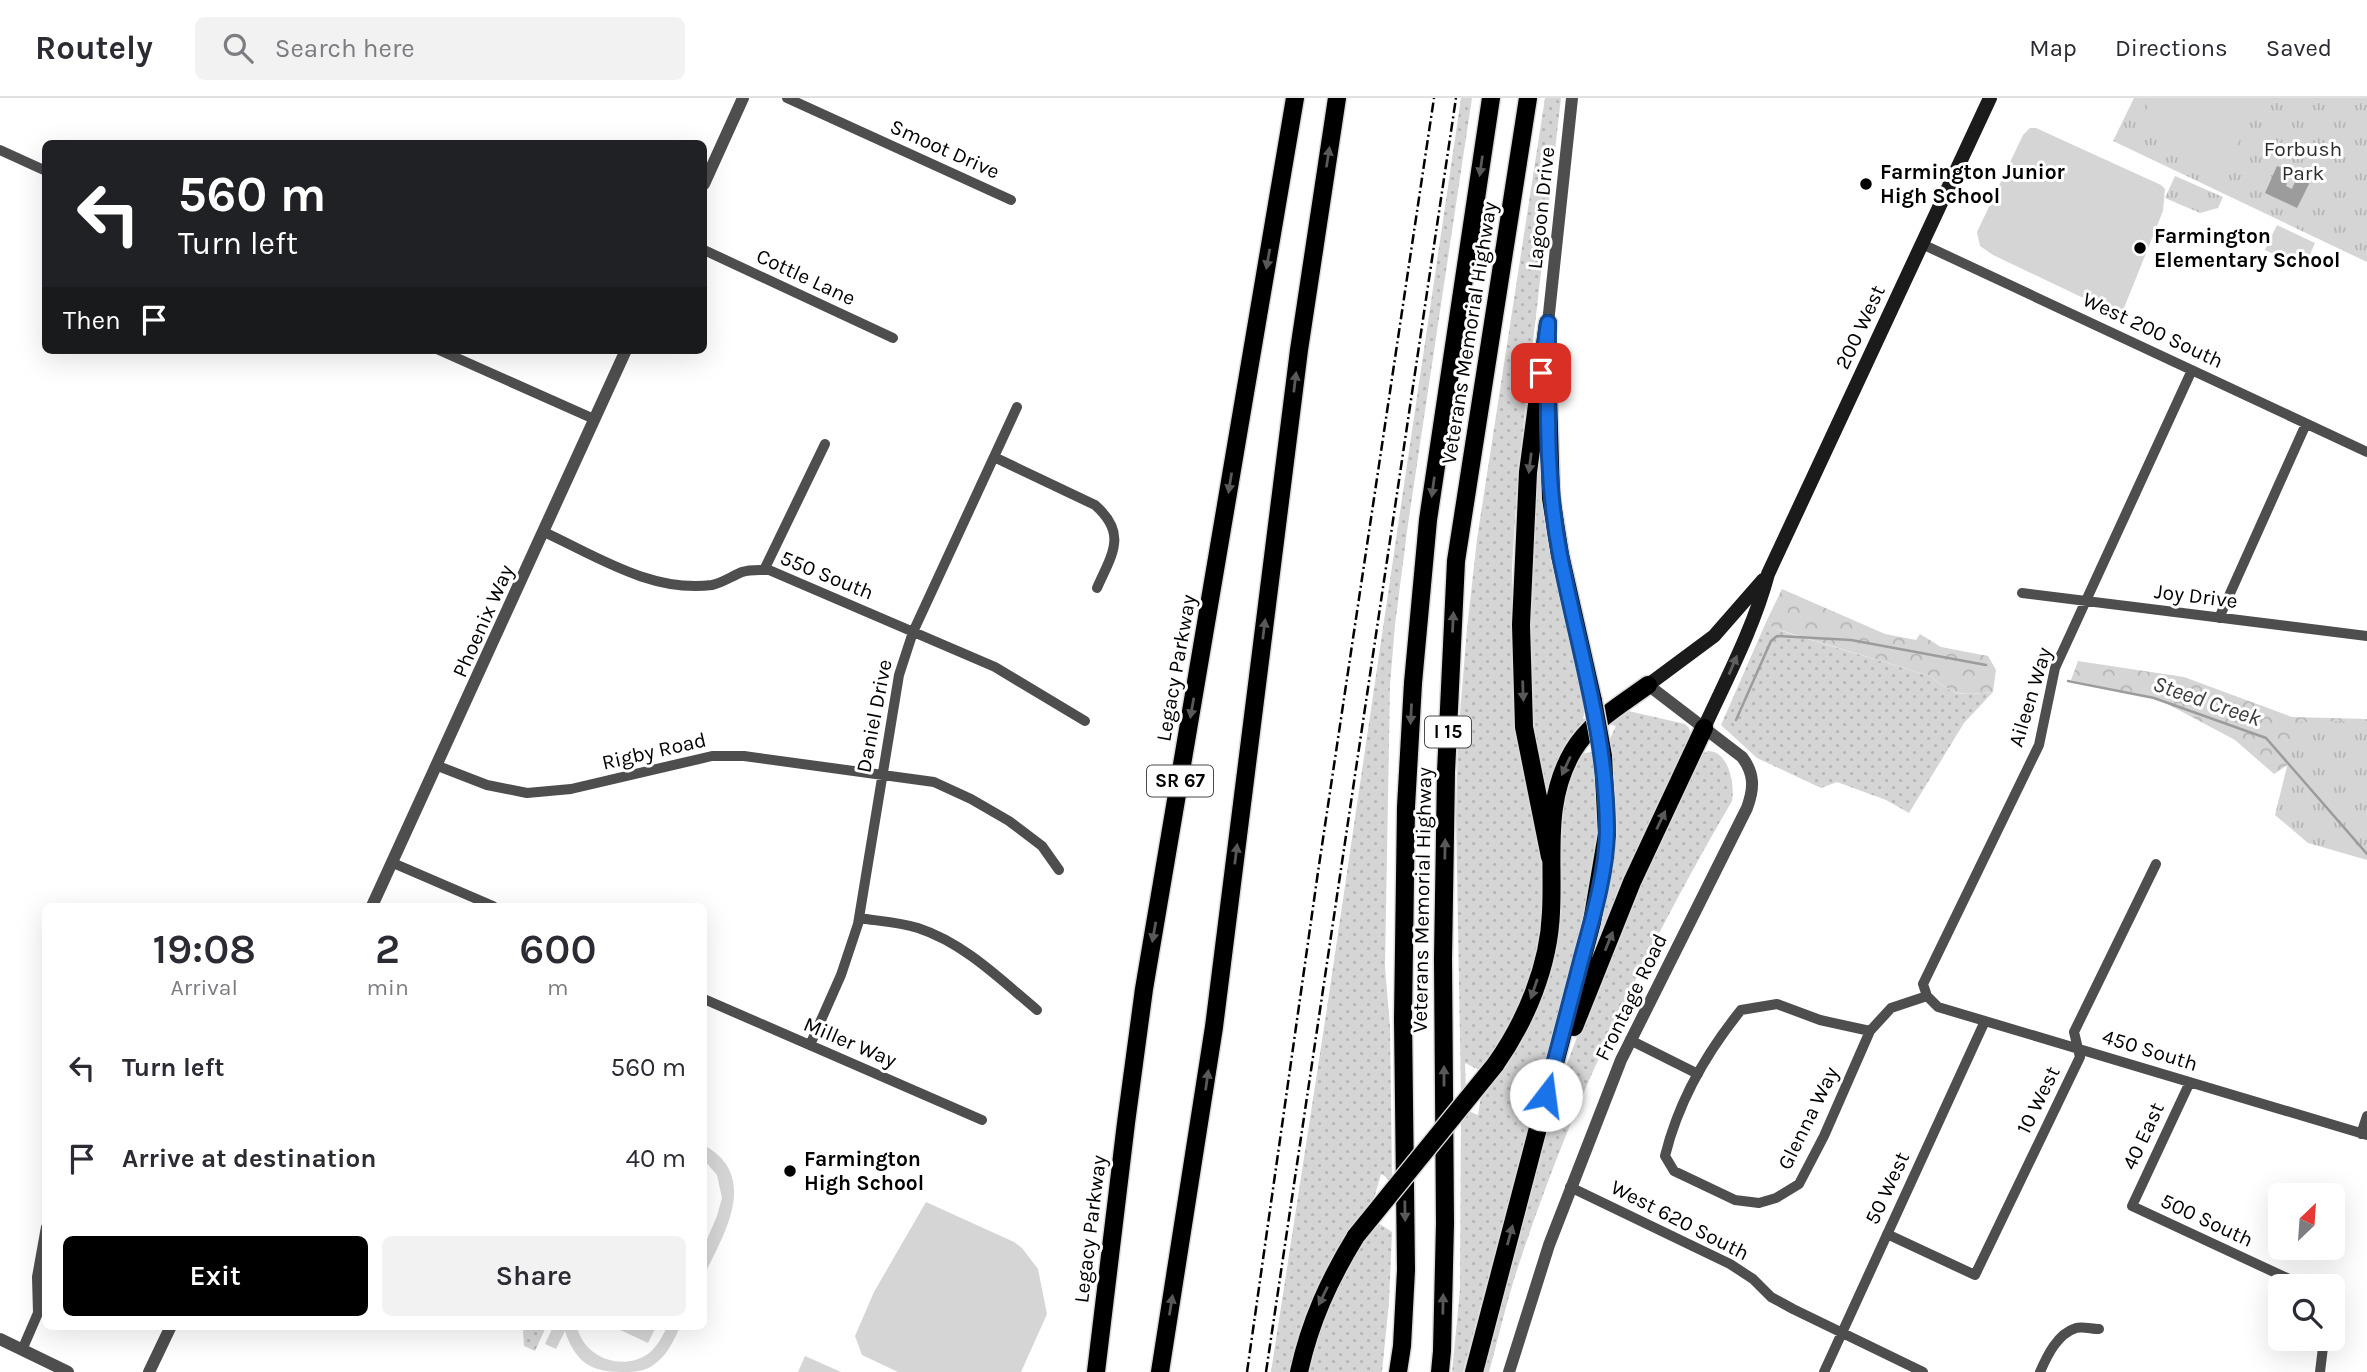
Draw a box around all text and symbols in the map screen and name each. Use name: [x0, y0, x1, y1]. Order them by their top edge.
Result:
search box: [195, 17, 685, 80]
text: Routely: [35, 29, 153, 67]
icon: search: [219, 29, 257, 67]
text: Search here: [275, 33, 415, 64]
text: Map: [2029, 34, 2077, 62]
text: Directions: [2115, 34, 2228, 62]
text: Saved: [2266, 34, 2332, 62]
street label: Smoot Drive: [887, 114, 1003, 184]
park label: Forbush Park: [2264, 137, 2342, 185]
one-way arrow: [1323, 146, 1334, 168]
street label: Lagoon Drive: [1523, 146, 1559, 270]
one-way arrow: [1475, 155, 1486, 177]
place label: Farmington Junior High School: [1880, 160, 2066, 208]
text: 560 m: [178, 166, 326, 223]
icon: left: [63, 168, 154, 259]
marker: Farmington Junior High School: [1858, 176, 1874, 192]
street label: Veterans Memorial Highway: [1436, 200, 1502, 466]
place label: Farmington Elementary School: [2154, 224, 2340, 272]
text: Turn left: [178, 225, 298, 262]
marker: Farmington Elementary School: [2132, 240, 2148, 256]
street label: Cottle Lane: [753, 244, 859, 310]
one-way arrow: [1262, 248, 1273, 270]
street label: 200 West: [1830, 281, 1890, 373]
street label: West 200 South: [2079, 287, 2227, 373]
icon: arrive: [135, 301, 173, 339]
text: Then: [63, 305, 121, 336]
pin: [1511, 343, 1571, 403]
icon: arrive: [1522, 354, 1560, 392]
one-way arrow: [1290, 371, 1301, 393]
one-way arrow: [1524, 453, 1535, 475]
one-way arrow: [1224, 473, 1235, 495]
one-way arrow: [1427, 477, 1438, 499]
street label: 550 South: [777, 545, 877, 605]
street label: Phoenix Way: [447, 561, 519, 681]
street label: Joy Drive: [2153, 579, 2239, 613]
street label: Legacy Parkway: [1151, 592, 1201, 743]
one-way arrow: [1448, 610, 1459, 632]
one-way arrow: [1259, 617, 1270, 639]
street label: Aileen Way: [2003, 644, 2057, 750]
one-way arrow: [1727, 655, 1738, 676]
street label: Daniel Drive: [851, 657, 897, 775]
water label: Steed Creek: [2149, 670, 2265, 732]
one-way arrow: [1517, 680, 1529, 702]
one-way arrow: [1186, 697, 1197, 719]
one-way arrow: [1405, 703, 1416, 725]
road number: I 15: [1425, 716, 1471, 748]
street label: Rigby Road: [599, 727, 709, 775]
one-way arrow: [1560, 756, 1572, 776]
road number: SR 67: [1147, 766, 1213, 796]
street label: Veterans Memorial Highway: [1408, 767, 1436, 1033]
one-way arrow: [1656, 810, 1667, 831]
one-way arrow: [1439, 838, 1450, 860]
one-way arrow: [1231, 843, 1242, 865]
one-way arrow: [1148, 921, 1159, 943]
text: 19:08: [152, 924, 256, 974]
text: 2: [375, 924, 400, 974]
text: 600: [519, 924, 597, 974]
street label: Frontage Road: [1590, 930, 1672, 1064]
one-way arrow: [1603, 930, 1614, 951]
text: Arrival: [171, 974, 238, 1001]
text: min: [367, 974, 409, 1001]
text: m: [547, 974, 569, 1001]
one-way arrow: [1528, 978, 1539, 999]
street label: Miller Way: [800, 1012, 900, 1072]
street label: 450 South: [2099, 1024, 2201, 1076]
icon: left: [63, 1049, 101, 1087]
text: Turn left: [122, 1052, 224, 1083]
text: 560 m: [611, 1052, 686, 1083]
position arrow: [1509, 1058, 1583, 1132]
street label: Glenna Way: [1773, 1062, 1843, 1173]
street label: 10 West: [2011, 1062, 2065, 1138]
one-way arrow: [1438, 1065, 1450, 1087]
one-way arrow: [1201, 1069, 1212, 1091]
street label: 40 East: [2117, 1098, 2169, 1173]
icon: arrive: [63, 1140, 101, 1178]
text: Arrive at destination: [122, 1143, 376, 1174]
text: 40 m: [626, 1143, 686, 1174]
place label: Farmington High School: [804, 1147, 924, 1195]
street label: 50 West: [1860, 1148, 1914, 1228]
street label: Legacy Parkway: [1069, 1153, 1111, 1304]
marker: Farmington High School: [782, 1163, 798, 1179]
street label: West 620 South: [1607, 1175, 1753, 1265]
north arrow: [2268, 1183, 2345, 1260]
map controls: [2268, 1183, 2345, 1351]
street label: 500 South: [2157, 1188, 2257, 1252]
one-way arrow: [1399, 1200, 1411, 1222]
one-way arrow: [1505, 1224, 1516, 1246]
button: Exit: [63, 1236, 368, 1316]
button: Share: [382, 1236, 686, 1316]
button: search: [2268, 1274, 2345, 1351]
one-way arrow: [1317, 1286, 1328, 1306]
one-way arrow: [1437, 1293, 1449, 1315]
one-way arrow: [1166, 1294, 1177, 1316]

